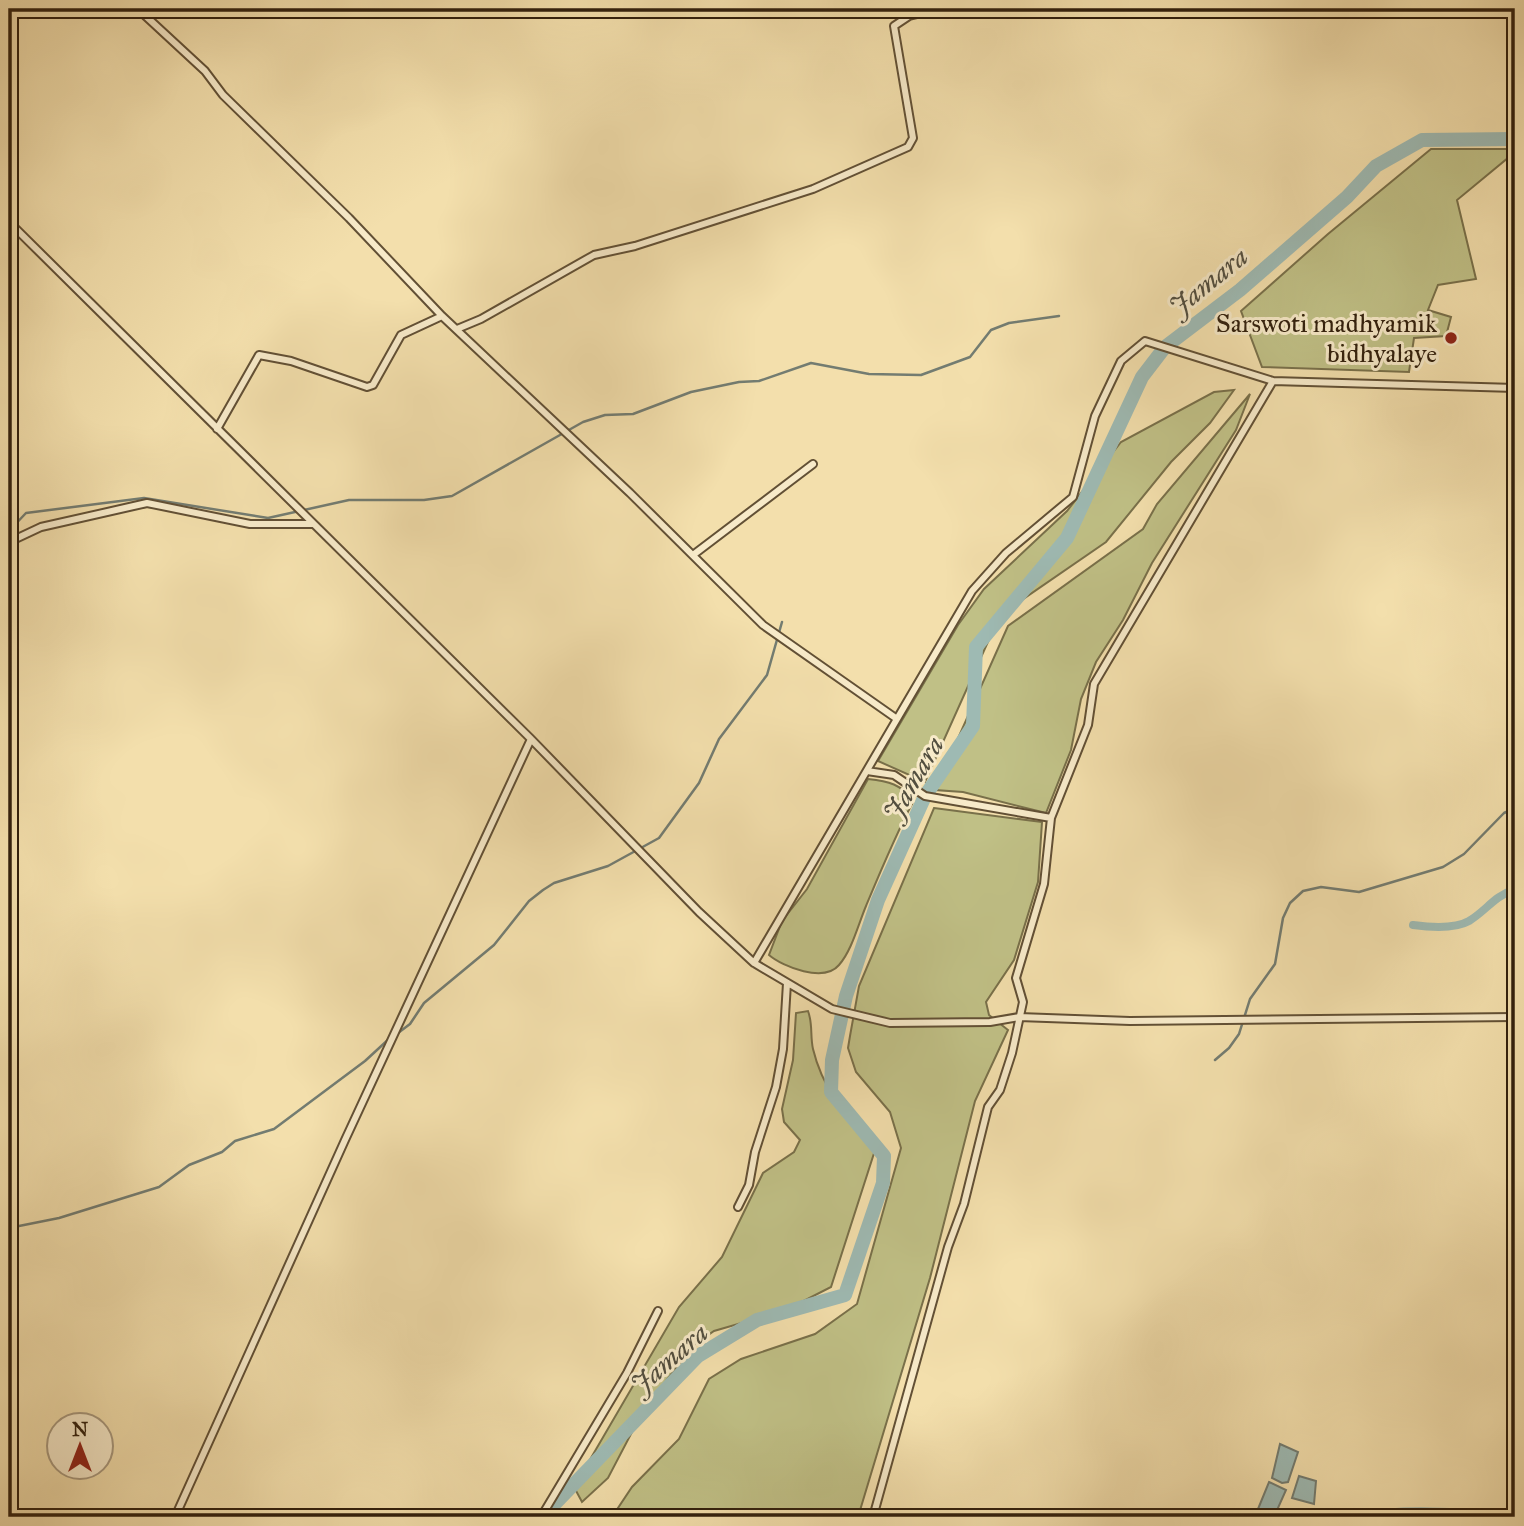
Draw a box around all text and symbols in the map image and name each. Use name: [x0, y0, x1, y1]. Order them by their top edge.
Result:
water label: Jamara: [1160, 239, 1255, 325]
place label: Sarswoti madhyamik bidhyalaye: [1216, 307, 1438, 369]
marker: Sarswoti madhyamik bidhyalaye: [1443, 330, 1459, 346]
water label: Jamara: [874, 730, 952, 828]
water label: Jamara: [622, 1315, 715, 1403]
north arrow: [46, 1410, 116, 1480]
text: N: [72, 1418, 88, 1441]

